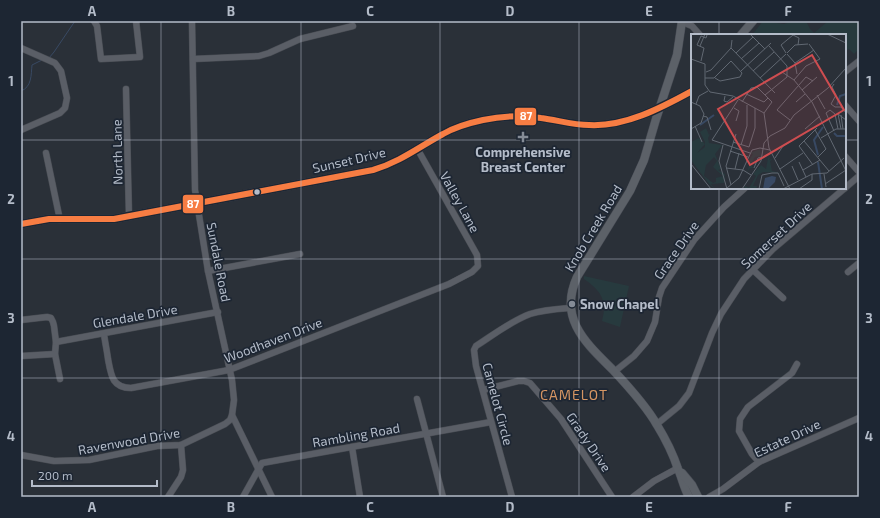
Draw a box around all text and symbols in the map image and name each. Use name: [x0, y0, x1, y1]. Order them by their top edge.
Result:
text: A: [88, 3, 97, 19]
text: B: [227, 3, 235, 19]
text: C: [366, 3, 374, 19]
text: D: [506, 3, 515, 19]
text: E: [645, 3, 653, 19]
text: F: [784, 3, 792, 19]
inset map: [691, 34, 846, 189]
text: 1: [8, 73, 14, 89]
text: 1: [866, 73, 872, 89]
line badge: 87: [514, 107, 537, 126]
text: 87: [520, 109, 533, 122]
street label: North Lane: [108, 119, 126, 185]
marker: Comprehensive Breast Center: [517, 131, 529, 143]
street label: Sunset Drive: [311, 144, 387, 176]
place label: Comprehensive Breast Center: [475, 144, 571, 175]
street label: Valley Lane: [437, 169, 483, 235]
street label: Knob Creek Road: [561, 182, 625, 274]
unlabelled marker: [252, 187, 262, 197]
text: 2: [7, 191, 15, 207]
text: 2: [865, 191, 873, 207]
line badge: 87: [182, 194, 204, 214]
text: 87: [187, 197, 200, 210]
street label: Somerset Drive: [737, 198, 815, 272]
street label: Grace Drive: [650, 218, 702, 282]
street label: Sundale Road: [203, 221, 235, 303]
place label: Snow Chapel: [580, 296, 660, 312]
marker: Snow Chapel: [567, 299, 577, 309]
street label: Glendale Drive: [91, 301, 179, 331]
text: 3: [7, 310, 15, 326]
text: 3: [865, 310, 873, 326]
street label: Woodhaven Drive: [222, 314, 324, 366]
street label: Camelot Circle: [479, 361, 517, 447]
district label: CAMELOT: [540, 386, 608, 403]
street label: Grady Drive: [563, 409, 615, 475]
street label: Estate Drive: [751, 416, 823, 460]
street label: Rambling Road: [311, 419, 401, 451]
street label: Ravenwood Drive: [77, 424, 181, 458]
text: 4: [7, 428, 15, 444]
text: 4: [865, 428, 873, 444]
scale bar: [32, 462, 157, 488]
text: 200 m: [38, 468, 72, 482]
text: A: [88, 499, 97, 515]
text: B: [227, 499, 235, 515]
text: C: [366, 499, 374, 515]
text: D: [506, 499, 515, 515]
text: E: [645, 499, 653, 515]
text: F: [784, 499, 792, 515]

